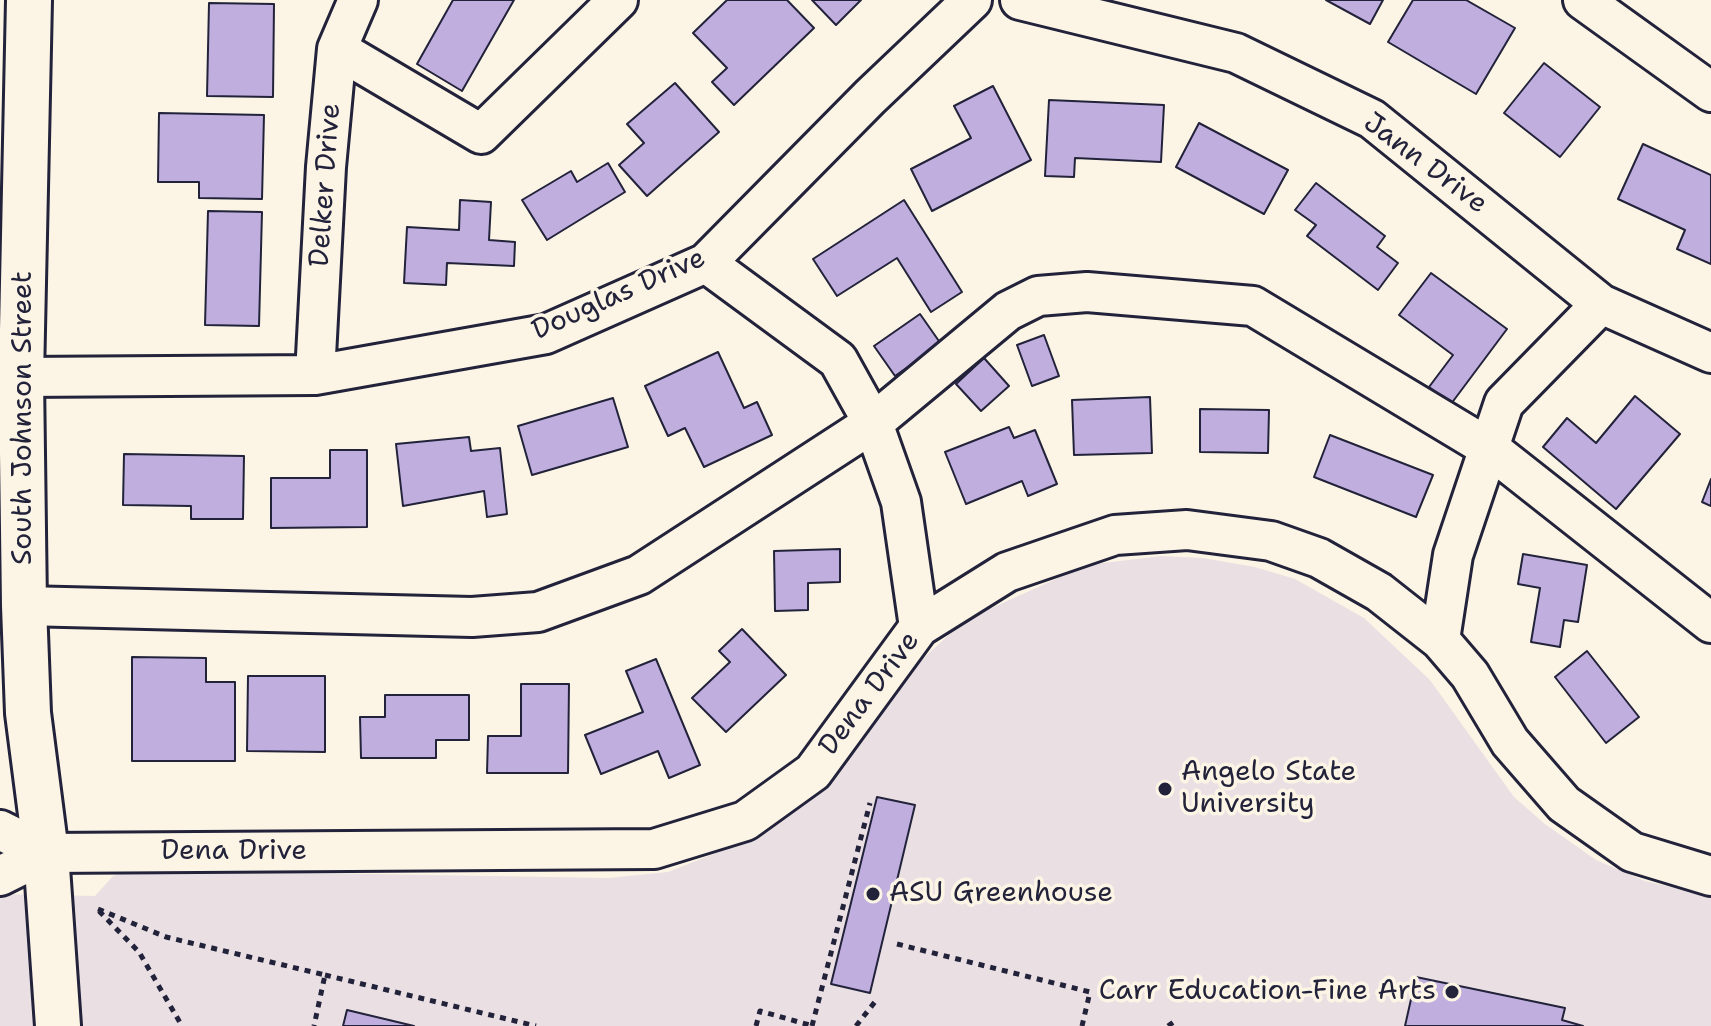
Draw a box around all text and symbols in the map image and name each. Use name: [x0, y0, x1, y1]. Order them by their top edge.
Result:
street label: Delker Drive: [304, 102, 348, 268]
street label: Jann Drive: [1356, 107, 1494, 221]
street label: Douglas Drive: [527, 242, 711, 348]
street label: South Johnson Street: [7, 271, 41, 565]
street label: Dena Drive: [813, 625, 927, 763]
place label: Angelo State University: [1181, 756, 1356, 822]
marker: Angelo State University: [1156, 780, 1174, 798]
street label: Dena Drive: [161, 835, 307, 869]
place label: ASU Greenhouse: [889, 877, 1113, 911]
marker: ASU Greenhouse: [864, 885, 882, 903]
place label: Carr Education-Fine Arts: [1099, 975, 1436, 1009]
marker: Carr Education-Fine Arts: [1443, 983, 1461, 1001]

